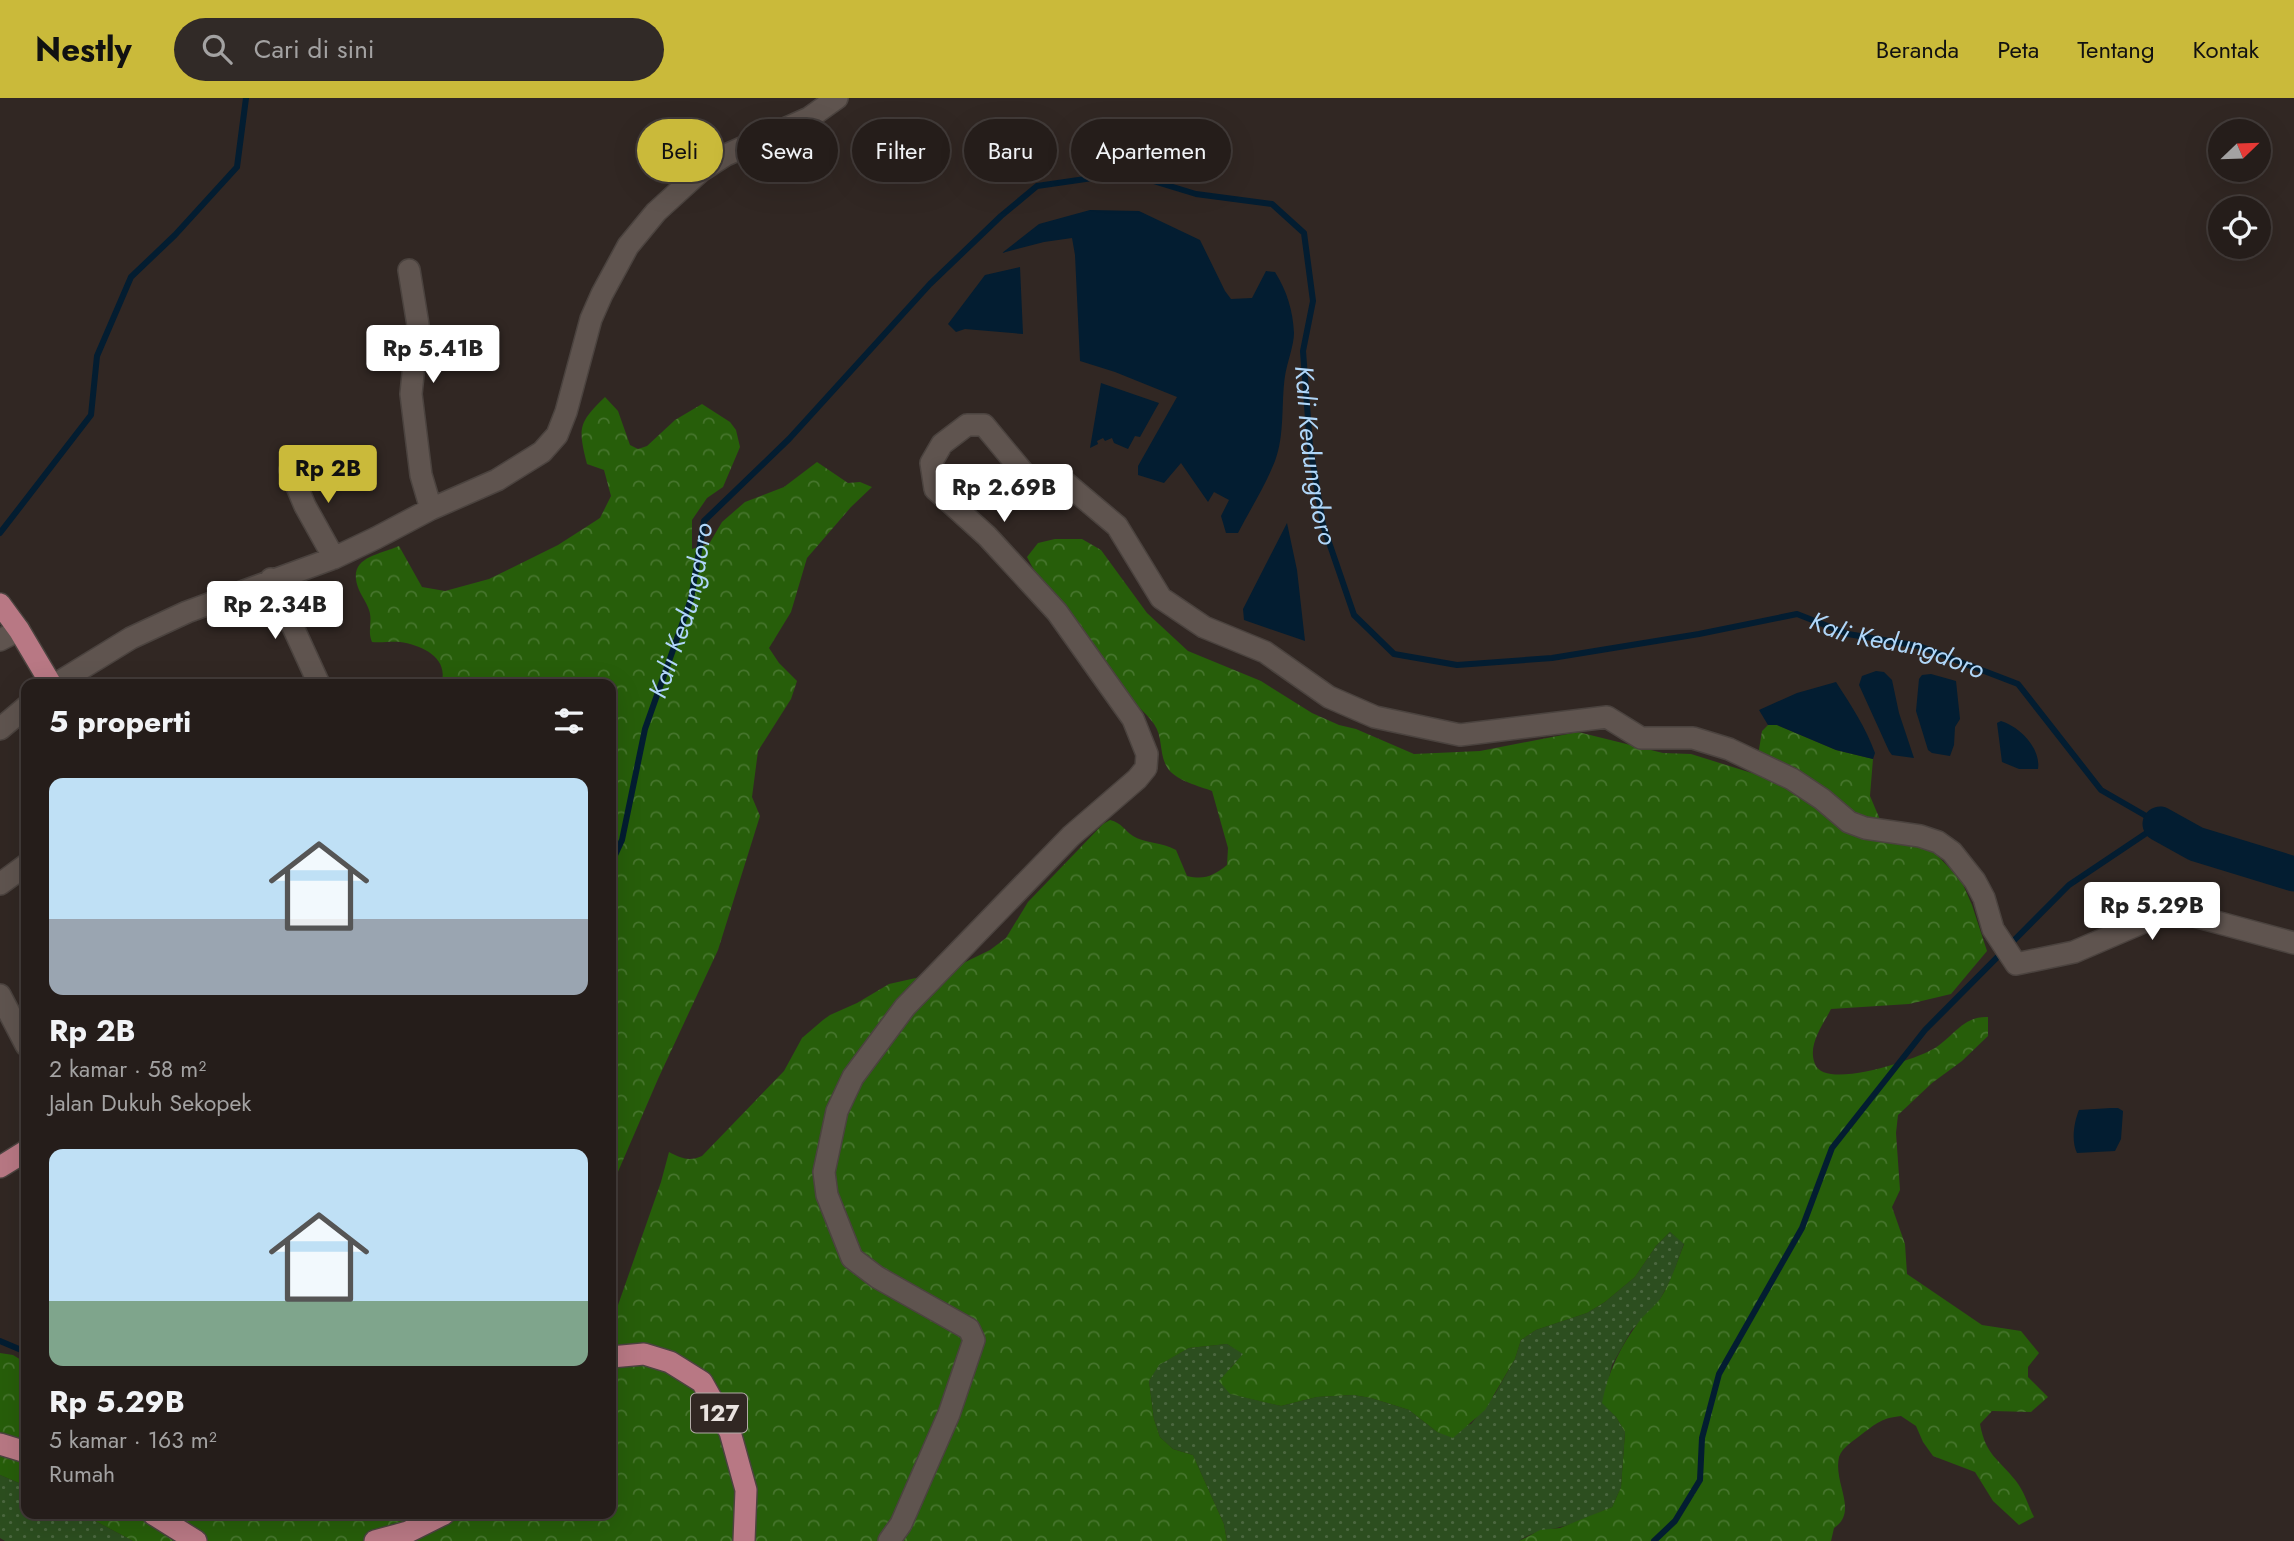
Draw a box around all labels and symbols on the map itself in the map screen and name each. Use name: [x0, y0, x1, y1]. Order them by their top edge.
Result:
north arrow: [2208, 119, 2272, 182]
pin: Rp 5.41B: [361, 326, 505, 385]
water label: Kali Kedungdoro: [1285, 364, 1348, 550]
pin: Rp 2B: [279, 446, 377, 505]
pin: Rp 2.69B: [932, 464, 1076, 524]
water label: Kali Kedungdoro: [638, 520, 722, 703]
pin: Rp 2.34B: [203, 582, 347, 641]
water label: Kali Kedungdoro: [1804, 602, 1990, 689]
pin: Rp 5.29B: [2080, 882, 2224, 942]
road number: 127: [691, 1394, 747, 1432]

